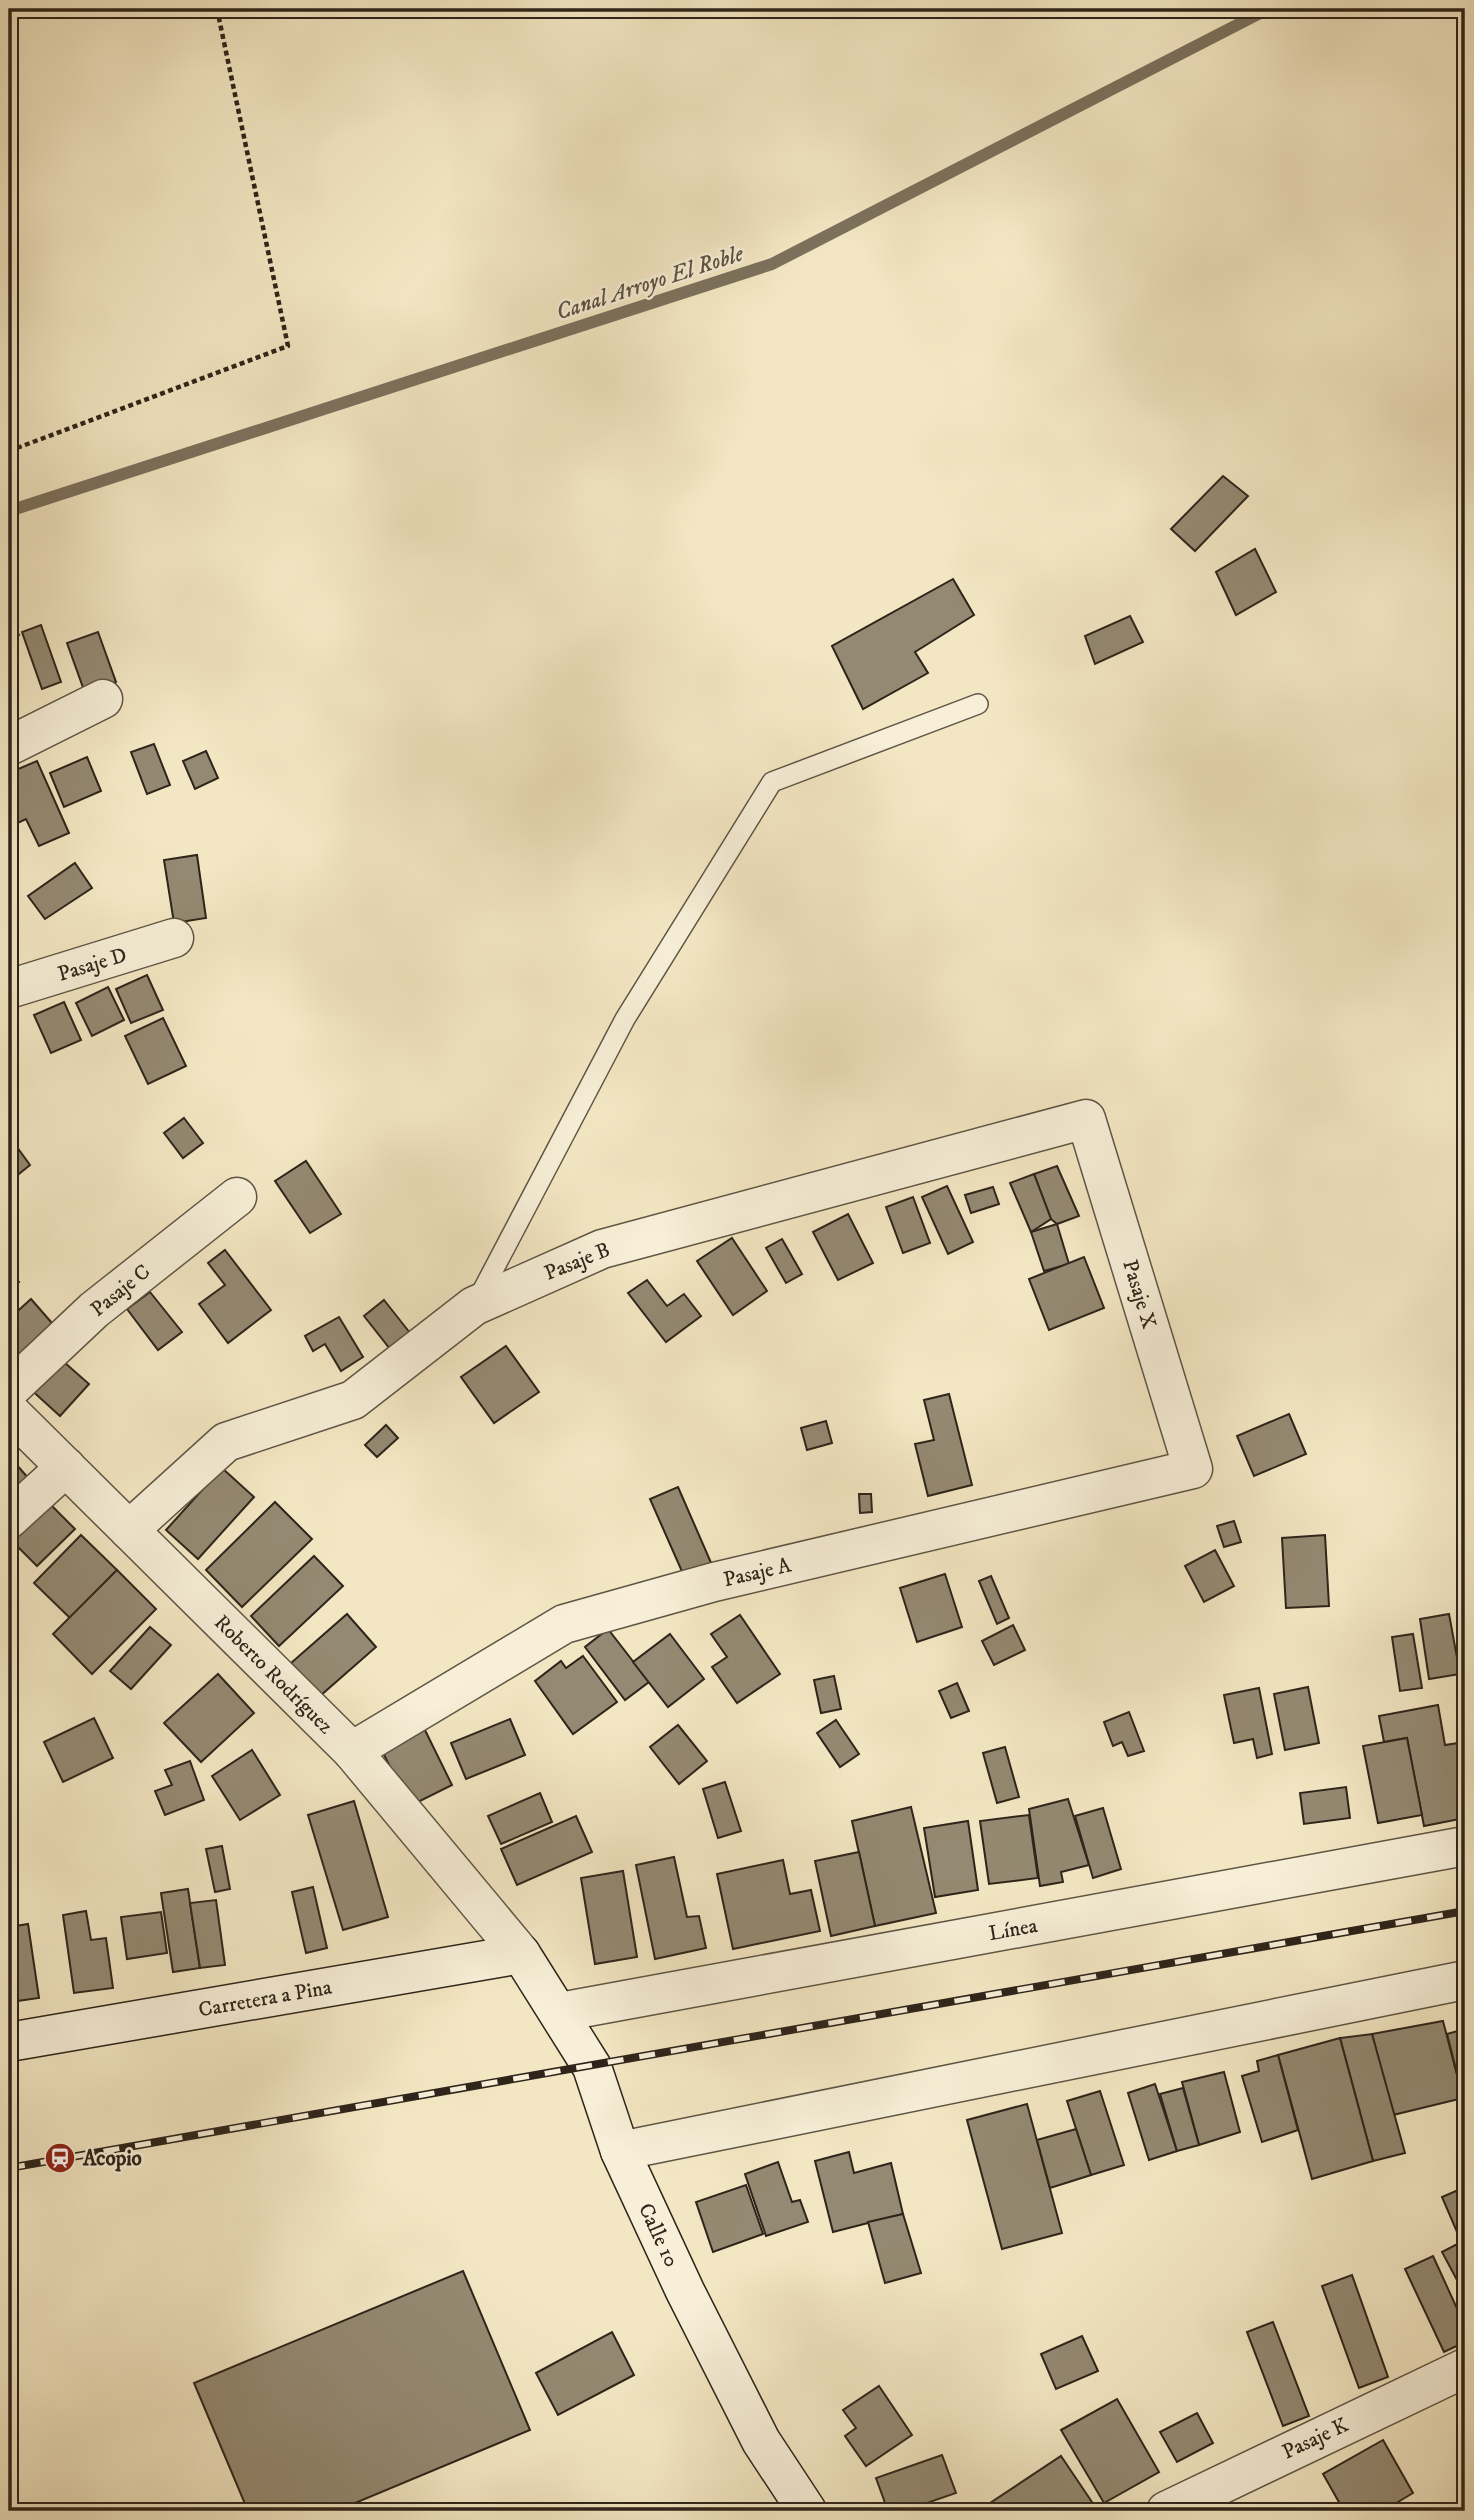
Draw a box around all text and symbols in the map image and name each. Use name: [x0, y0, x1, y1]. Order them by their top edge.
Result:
water label: Canal Arroyo El Roble: [552, 239, 748, 327]
street label: Pasaje D: [55, 942, 130, 988]
street label: Pasaje B: [541, 1237, 614, 1287]
street label: Pasaje X: [1116, 1257, 1162, 1332]
street label: Pasaje C: [86, 1259, 156, 1323]
street label: Pasaje A: [721, 1552, 794, 1593]
street label: Roberto Rodríguez: [208, 1610, 338, 1740]
street label: Línea: [987, 1913, 1040, 1947]
street label: Carretera a Pina: [197, 1974, 334, 2023]
station icon: Acopio: [43, 2141, 77, 2175]
place label: Acopio: [82, 2146, 142, 2172]
street label: Calle 10: [632, 2199, 684, 2272]
street label: Pasaje K: [1278, 2412, 1353, 2465]

